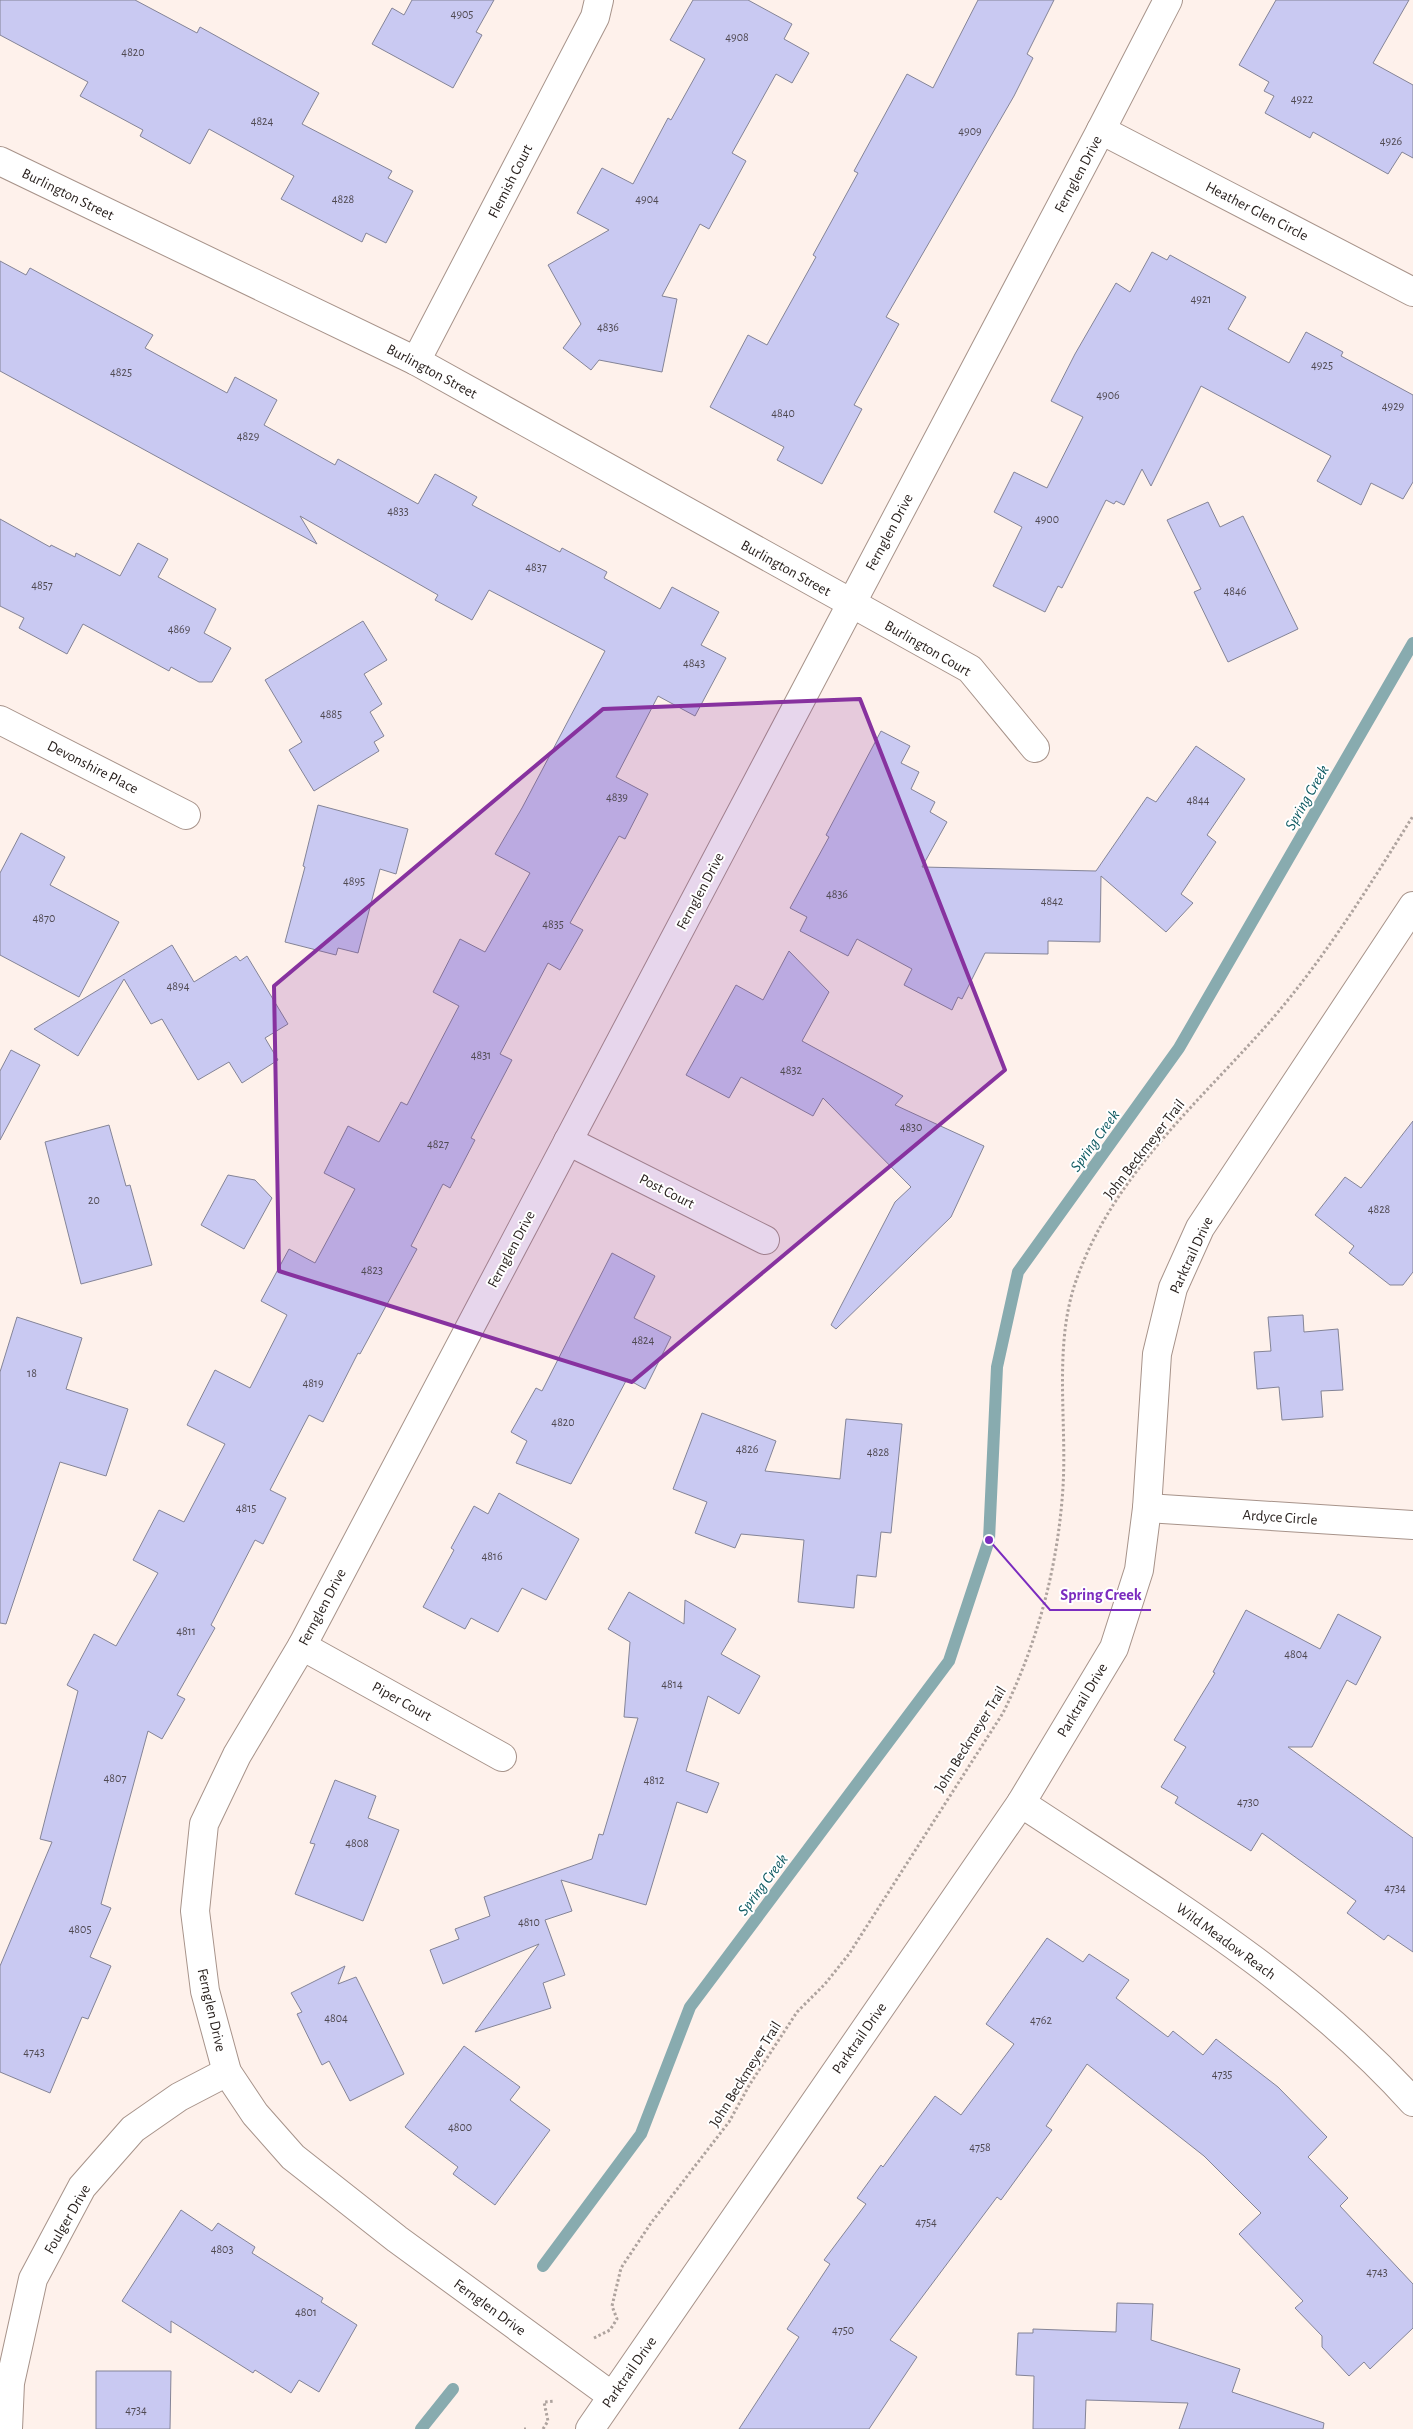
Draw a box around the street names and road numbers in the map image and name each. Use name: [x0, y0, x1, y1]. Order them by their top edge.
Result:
street label: Fernglen Drive: [1052, 133, 1105, 215]
street label: Flemish Court: [485, 142, 536, 221]
street label: Burlington Street: [19, 166, 116, 223]
street label: Heather Glen Circle: [1203, 179, 1311, 244]
street label: Burlington Street: [384, 341, 480, 402]
street label: Fernglen Drive: [863, 491, 916, 573]
street label: Burlington Street: [738, 538, 833, 599]
street label: Burlington Court: [882, 618, 974, 679]
street label: Devonshire Place: [45, 738, 141, 797]
street label: Fernglen Drive: [674, 850, 727, 932]
street label: John Beckmeyer Trail: [1101, 1097, 1188, 1202]
street label: Post Court: [637, 1171, 697, 1212]
street label: Fernglen Drive: [485, 1208, 538, 1290]
street label: Parktrail Drive: [1167, 1214, 1216, 1296]
street label: Ardyce Circle: [1242, 1507, 1318, 1528]
street label: Fernglen Drive: [296, 1566, 349, 1648]
street label: Parktrail Drive: [1055, 1661, 1110, 1740]
street label: Piper Court: [370, 1679, 434, 1724]
street label: John Beckmeyer Trail: [932, 1684, 1009, 1795]
street label: Wild Meadow Reach: [1173, 1900, 1278, 1982]
street label: Fernglen Drive: [195, 1967, 228, 2053]
street label: Parktrail Drive: [829, 2000, 889, 2077]
street label: John Beckmeyer Trail: [707, 2019, 784, 2130]
street label: Foulger Drive: [42, 2182, 93, 2257]
street label: Fernglen Drive: [451, 2276, 528, 2338]
street label: Parktrail Drive: [599, 2334, 659, 2411]

